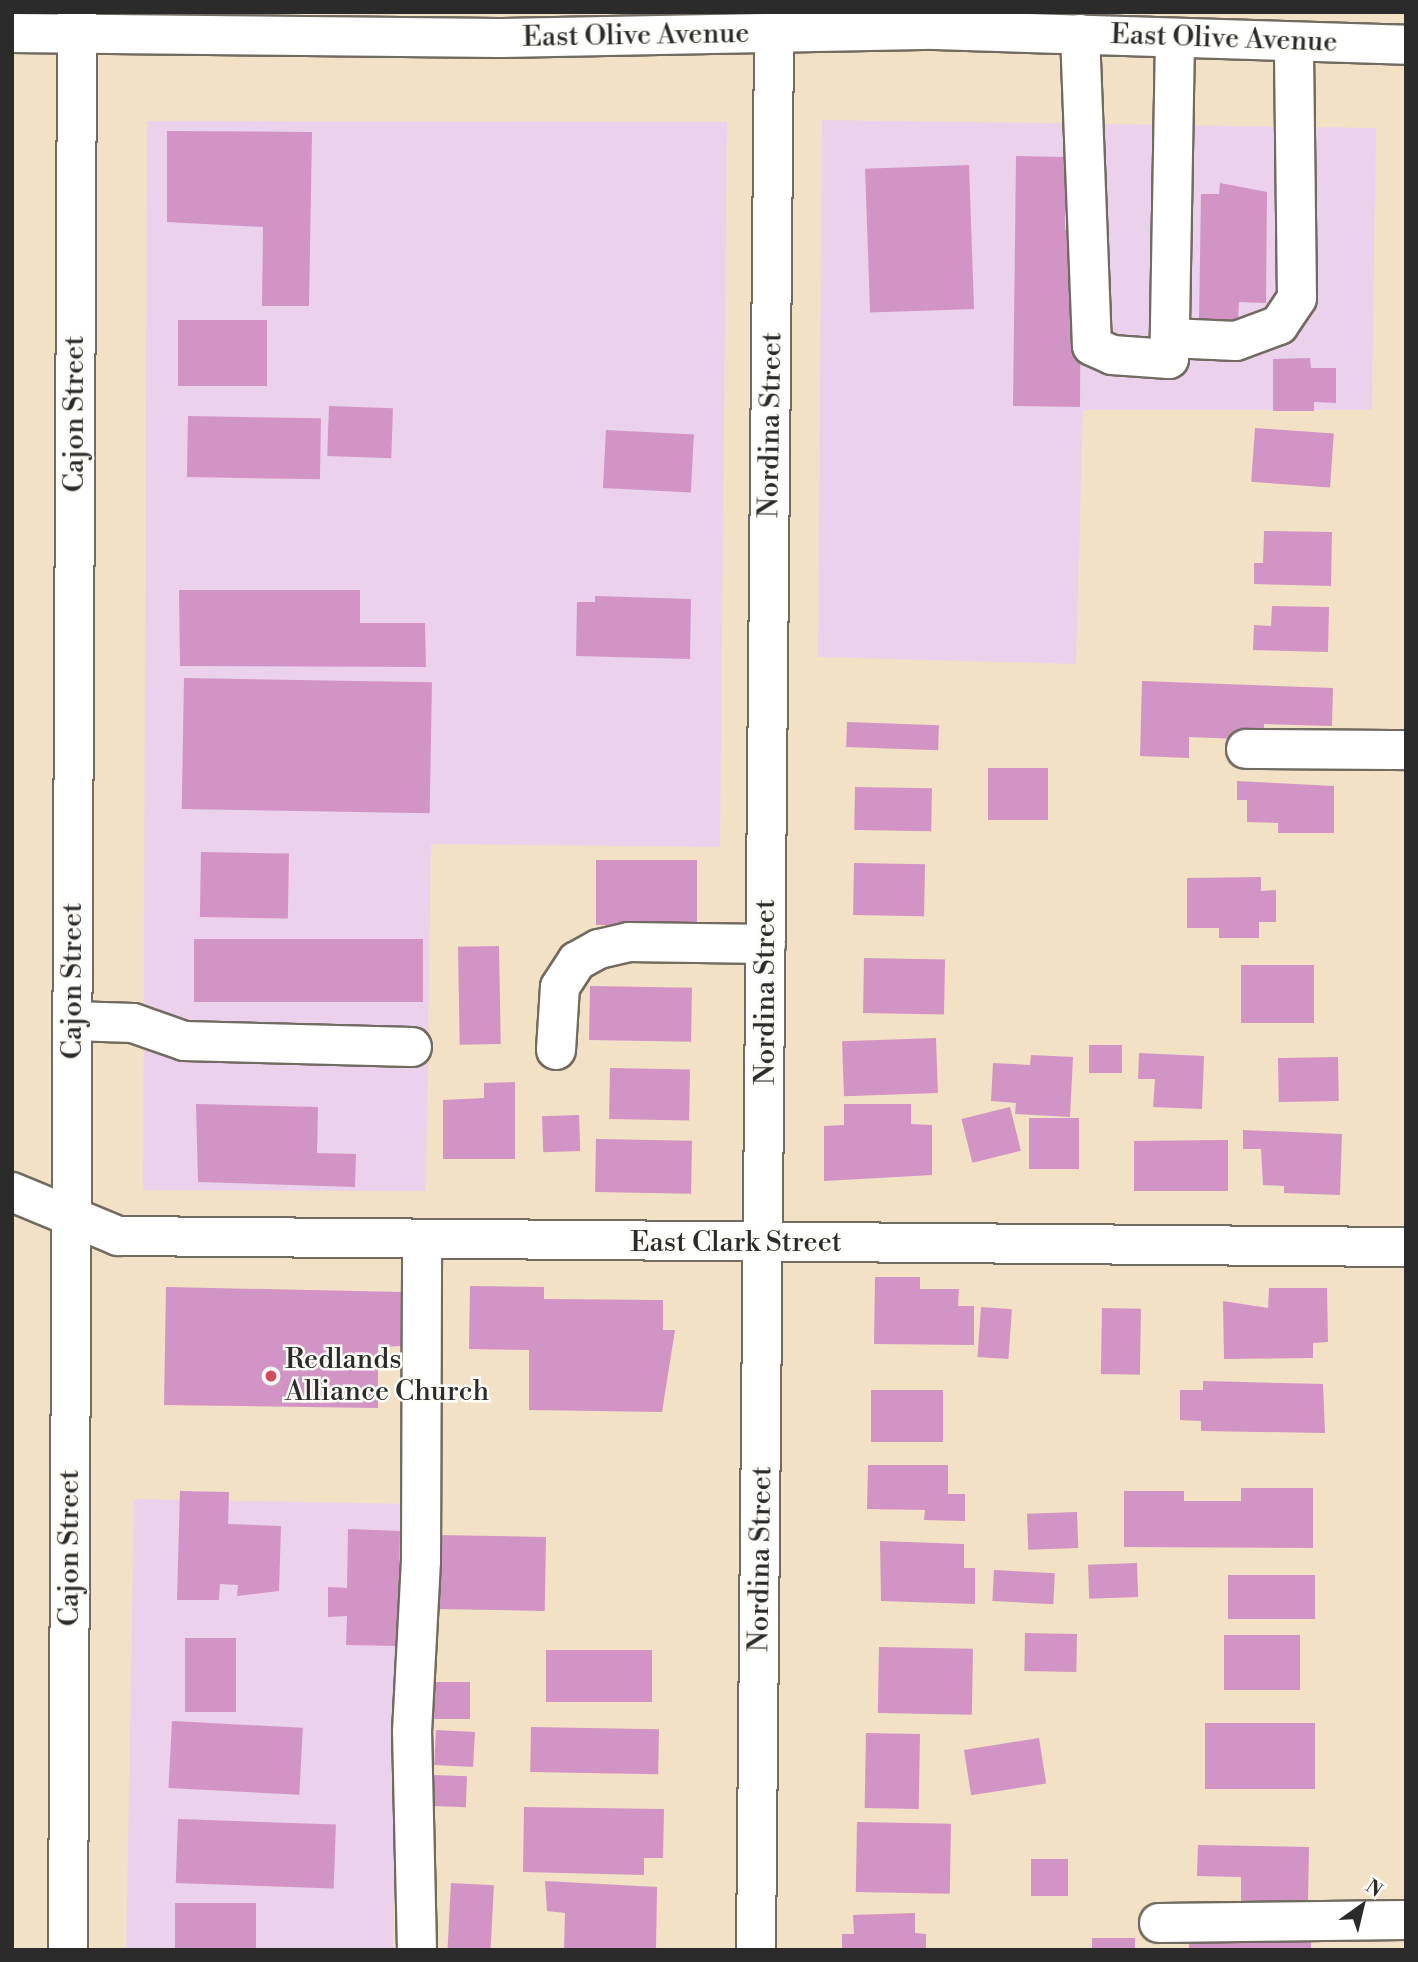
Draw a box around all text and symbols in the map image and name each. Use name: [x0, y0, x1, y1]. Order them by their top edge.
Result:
street label: East Olive Avenue: [522, 17, 750, 55]
street label: East Olive Avenue: [1110, 18, 1338, 60]
street label: Nordina Street: [753, 332, 789, 518]
street label: Cajon Street: [58, 336, 92, 492]
street label: Nordina Street: [749, 899, 783, 1085]
street label: Cajon Street: [56, 903, 90, 1059]
street label: East Clark Street: [630, 1226, 842, 1260]
place label: Redlands Alliance Church: [285, 1343, 489, 1409]
marker: Redlands Alliance Church: [263, 1368, 279, 1384]
street label: Nordina Street: [743, 1466, 779, 1652]
street label: Cajon Street: [53, 1470, 87, 1626]
north arrow: [1327, 1871, 1397, 1941]
text: N: [1361, 1874, 1387, 1903]

